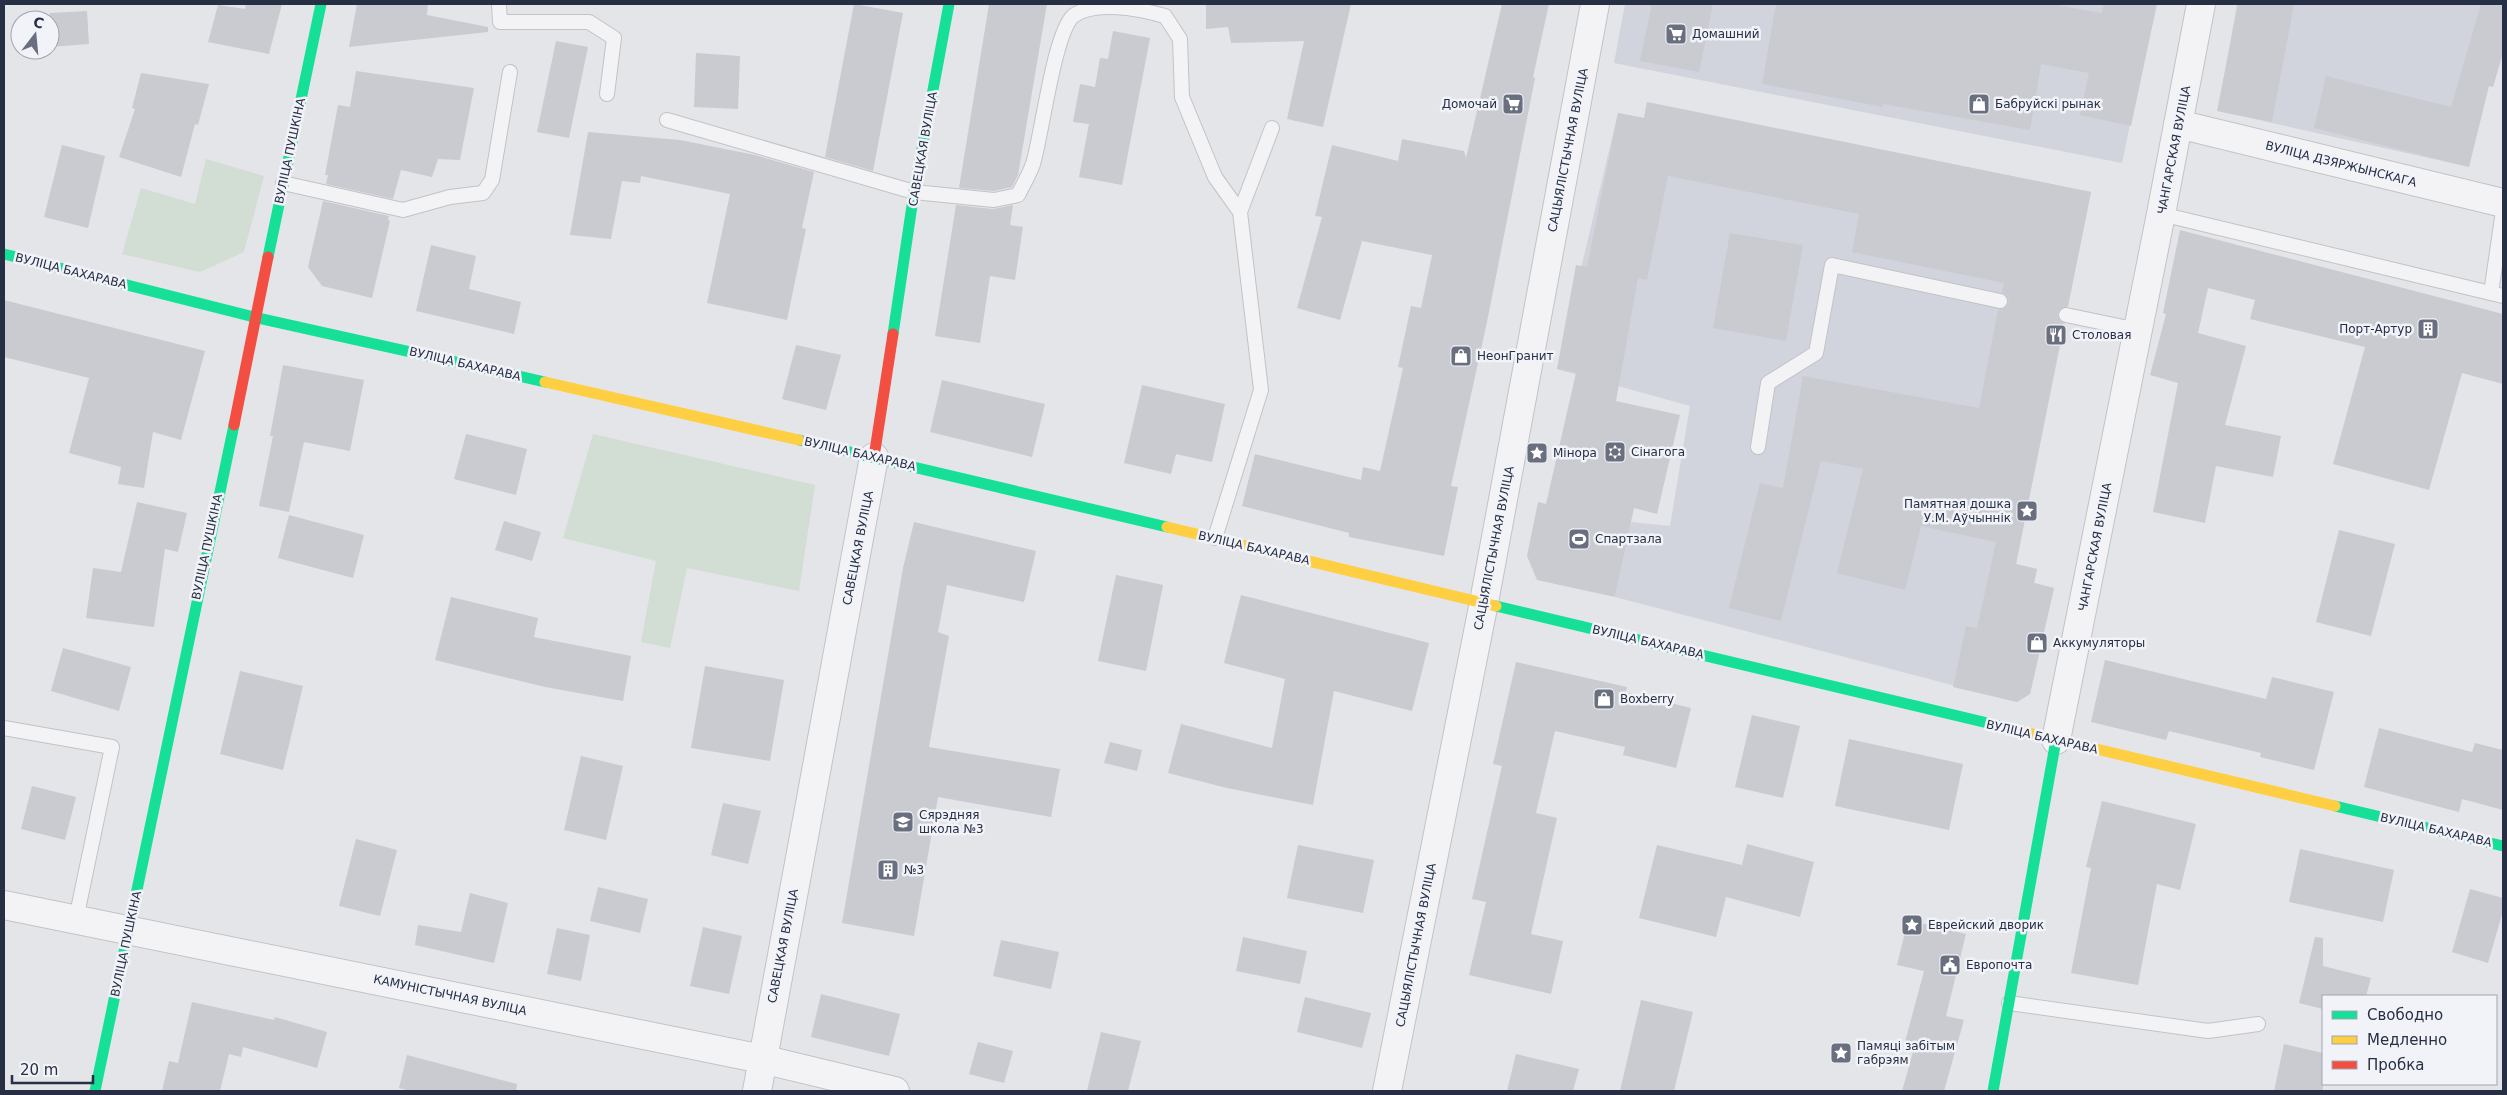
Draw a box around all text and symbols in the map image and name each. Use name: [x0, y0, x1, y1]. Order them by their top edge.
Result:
north arrow: [10, 10, 60, 60]
text: С: [31, 13, 46, 32]
supermarket icon: Домашний: [1664, 22, 1688, 46]
place label: Домашний: [1692, 27, 1760, 41]
street label: САЦЫЯЛІСТЫЧНАЯ ВУЛІЦА: [1545, 66, 1591, 233]
street label: ЧАНГАРСКАЯ ВУЛІЦА: [2155, 84, 2194, 216]
street label: САВЕЦКАЯ ВУЛІЦА: [906, 90, 940, 207]
supermarket icon: Домочай: [1501, 92, 1525, 116]
shop icon: Бабруйскі рынак: [1967, 92, 1991, 116]
street label: ВУЛІЦА ПУШКІНА: [272, 96, 308, 205]
place label: Домочай: [1442, 97, 1497, 111]
place label: Бабруйскі рынак: [1995, 97, 2101, 111]
street label: ВУЛІЦА ДЗЯРЖЫНСКАГА: [2264, 138, 2419, 190]
street label: ВУЛІЦА БАХАРАВА: [14, 250, 129, 292]
building icon: Порт-Артур: [2416, 317, 2440, 341]
place label: Порт-Артур: [2339, 322, 2412, 336]
restaurant icon: Столовая: [2044, 323, 2068, 347]
place label: Столовая: [2072, 328, 2131, 342]
street label: ВУЛІЦА БАХАРАВА: [408, 344, 523, 384]
shop icon: НеонГранит: [1449, 344, 1473, 368]
place label: НеонГранит: [1477, 349, 1554, 363]
street label: ВУЛІЦА БАХАРАВА: [803, 434, 918, 474]
synagogue icon: Сінагога: [1603, 440, 1627, 464]
place icon: Мінора: [1525, 441, 1549, 465]
place label: Сінагога: [1631, 445, 1685, 459]
place label: Мінора: [1553, 446, 1597, 460]
street label: САЦЫЯЛІСТЫЧНАЯ ВУЛІЦА: [1471, 464, 1517, 631]
street label: ЧАНГАРСКАЯ ВУЛІЦА: [2076, 481, 2115, 613]
street label: САВЕЦКАЯ ВУЛІЦА: [840, 489, 876, 606]
street label: ВУЛІЦА ПУШКІНА: [189, 492, 225, 601]
place label: Памятная дошка У.М. Аўчыннік: [1904, 497, 2011, 525]
place icon: Памятная дошка У.М. Аўчыннік: [2015, 499, 2039, 523]
sports icon: Спартзала: [1567, 527, 1591, 551]
street label: ВУЛІЦА БАХАРАВА: [1197, 528, 1312, 568]
place label: Спартзала: [1595, 532, 1662, 546]
street label: ВУЛІЦА БАХАРАВА: [1591, 622, 1706, 662]
shop icon: Аккумуляторы: [2025, 631, 2049, 655]
place label: Аккумуляторы: [2053, 636, 2145, 650]
shop icon: Boxberry: [1592, 687, 1616, 711]
place label: Boxberry: [1620, 692, 1674, 706]
street label: ВУЛІЦА БАХАРАВА: [1985, 717, 2100, 757]
place label: Сярэдняя школа №3: [919, 808, 984, 836]
school or university icon: Сярэдняя школа №3: [891, 810, 915, 834]
street label: ВУЛІЦА БАХАРАВА: [2379, 810, 2494, 850]
building icon: №3: [876, 858, 900, 882]
street label: САЦЫЯЛІСТЫЧНАЯ ВУЛІЦА: [1393, 861, 1439, 1028]
place label: №3: [904, 863, 924, 877]
street label: САВЕЦКАЯ ВУЛІЦА: [765, 887, 801, 1004]
street label: ВУЛІЦА ПУШКІНА: [108, 889, 144, 998]
place icon: Еврейский дворик: [1900, 913, 1924, 937]
place label: Еврейский дворик: [1928, 918, 2044, 932]
public building icon: Европочта: [1938, 953, 1962, 977]
place label: Европочта: [1966, 958, 2032, 972]
street label: КАМУНІСТЫЧНАЯ ВУЛІЦА: [372, 972, 529, 1018]
legend: [2322, 995, 2497, 1085]
text: Свободно: [2367, 1006, 2443, 1024]
text: Медленно: [2367, 1031, 2447, 1049]
place label: Памяці забітым габрэям: [1857, 1039, 1955, 1067]
place icon: Памяці забітым габрэям: [1829, 1041, 1853, 1065]
scale bar: [12, 1052, 94, 1084]
text: Пробка: [2367, 1056, 2424, 1074]
text: 20 m: [20, 1061, 58, 1079]

